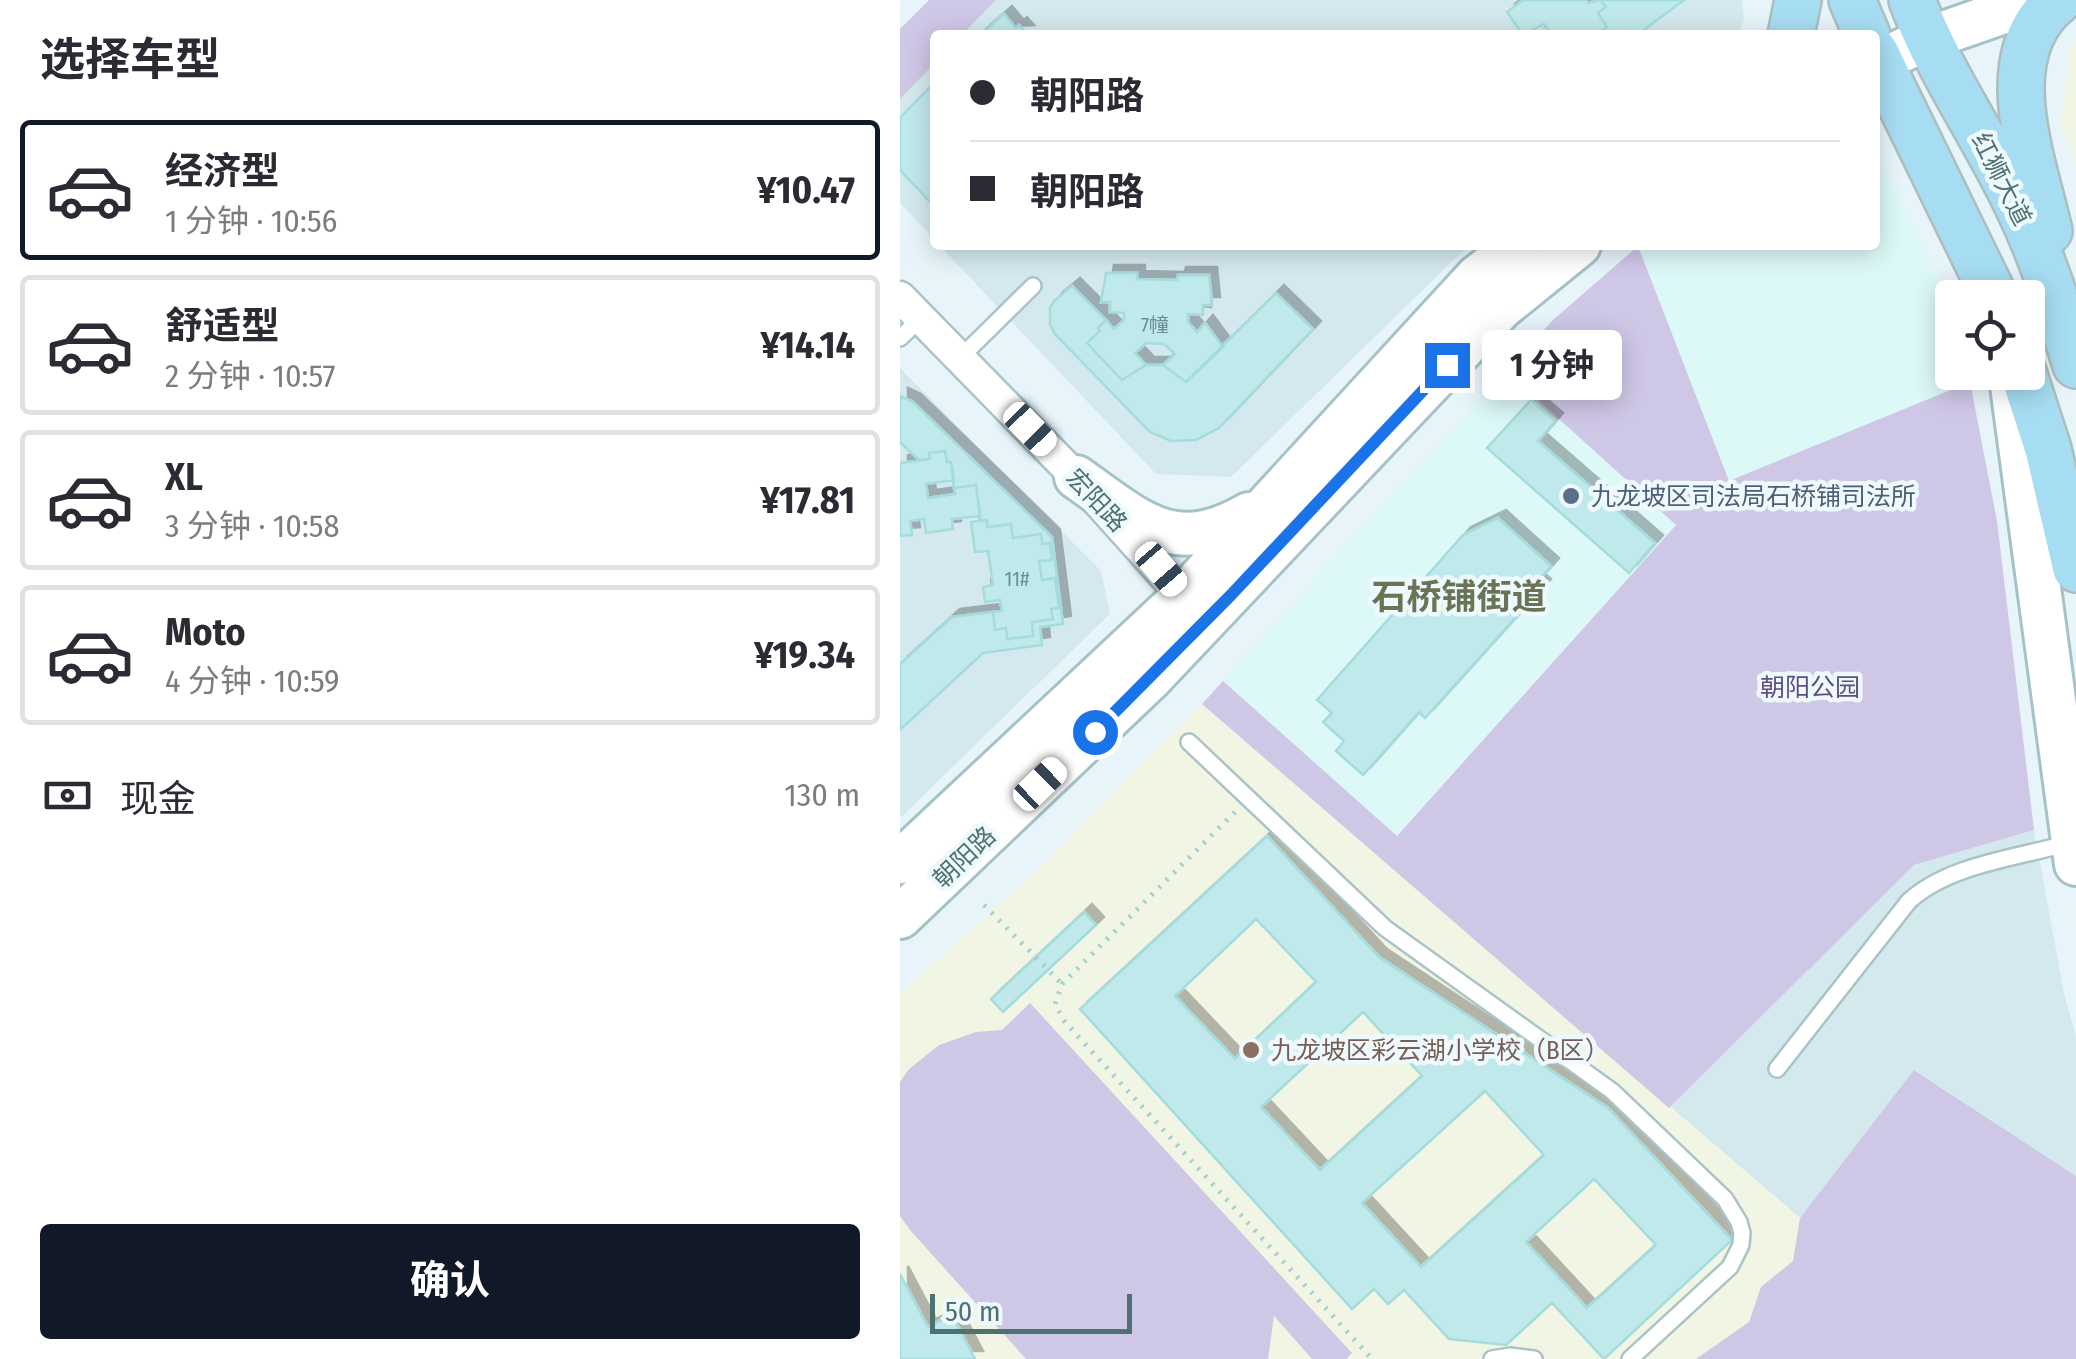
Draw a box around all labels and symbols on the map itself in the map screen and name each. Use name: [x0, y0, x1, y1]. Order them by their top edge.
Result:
street label: 红狮大道: [1965, 128, 2037, 231]
house number: 7幢: [1141, 313, 1169, 337]
callout: 1 分钟: [1482, 330, 1622, 400]
route end: [1425, 343, 1470, 388]
car: [998, 397, 1062, 461]
street label: 宏阳路: [1060, 463, 1133, 538]
place label: 九龙坡区司法局石桥铺司法所: [1591, 482, 1916, 512]
marker: 九龙坡区司法局石桥铺司法所: [1560, 485, 1582, 507]
car: [1130, 537, 1192, 601]
house number: 11#: [1005, 567, 1030, 591]
district label: 石桥铺街道: [1371, 576, 1547, 618]
park label: 朝阳公园: [1760, 673, 1860, 703]
route start: [1073, 710, 1118, 755]
car: [1008, 752, 1072, 816]
street label: 朝阳路: [927, 821, 1002, 895]
place label: 九龙坡区彩云湖小学校（B区）: [1271, 1036, 1610, 1066]
marker: 九龙坡区彩云湖小学校（B区）: [1240, 1039, 1262, 1061]
scale bar: [930, 1289, 1132, 1334]

